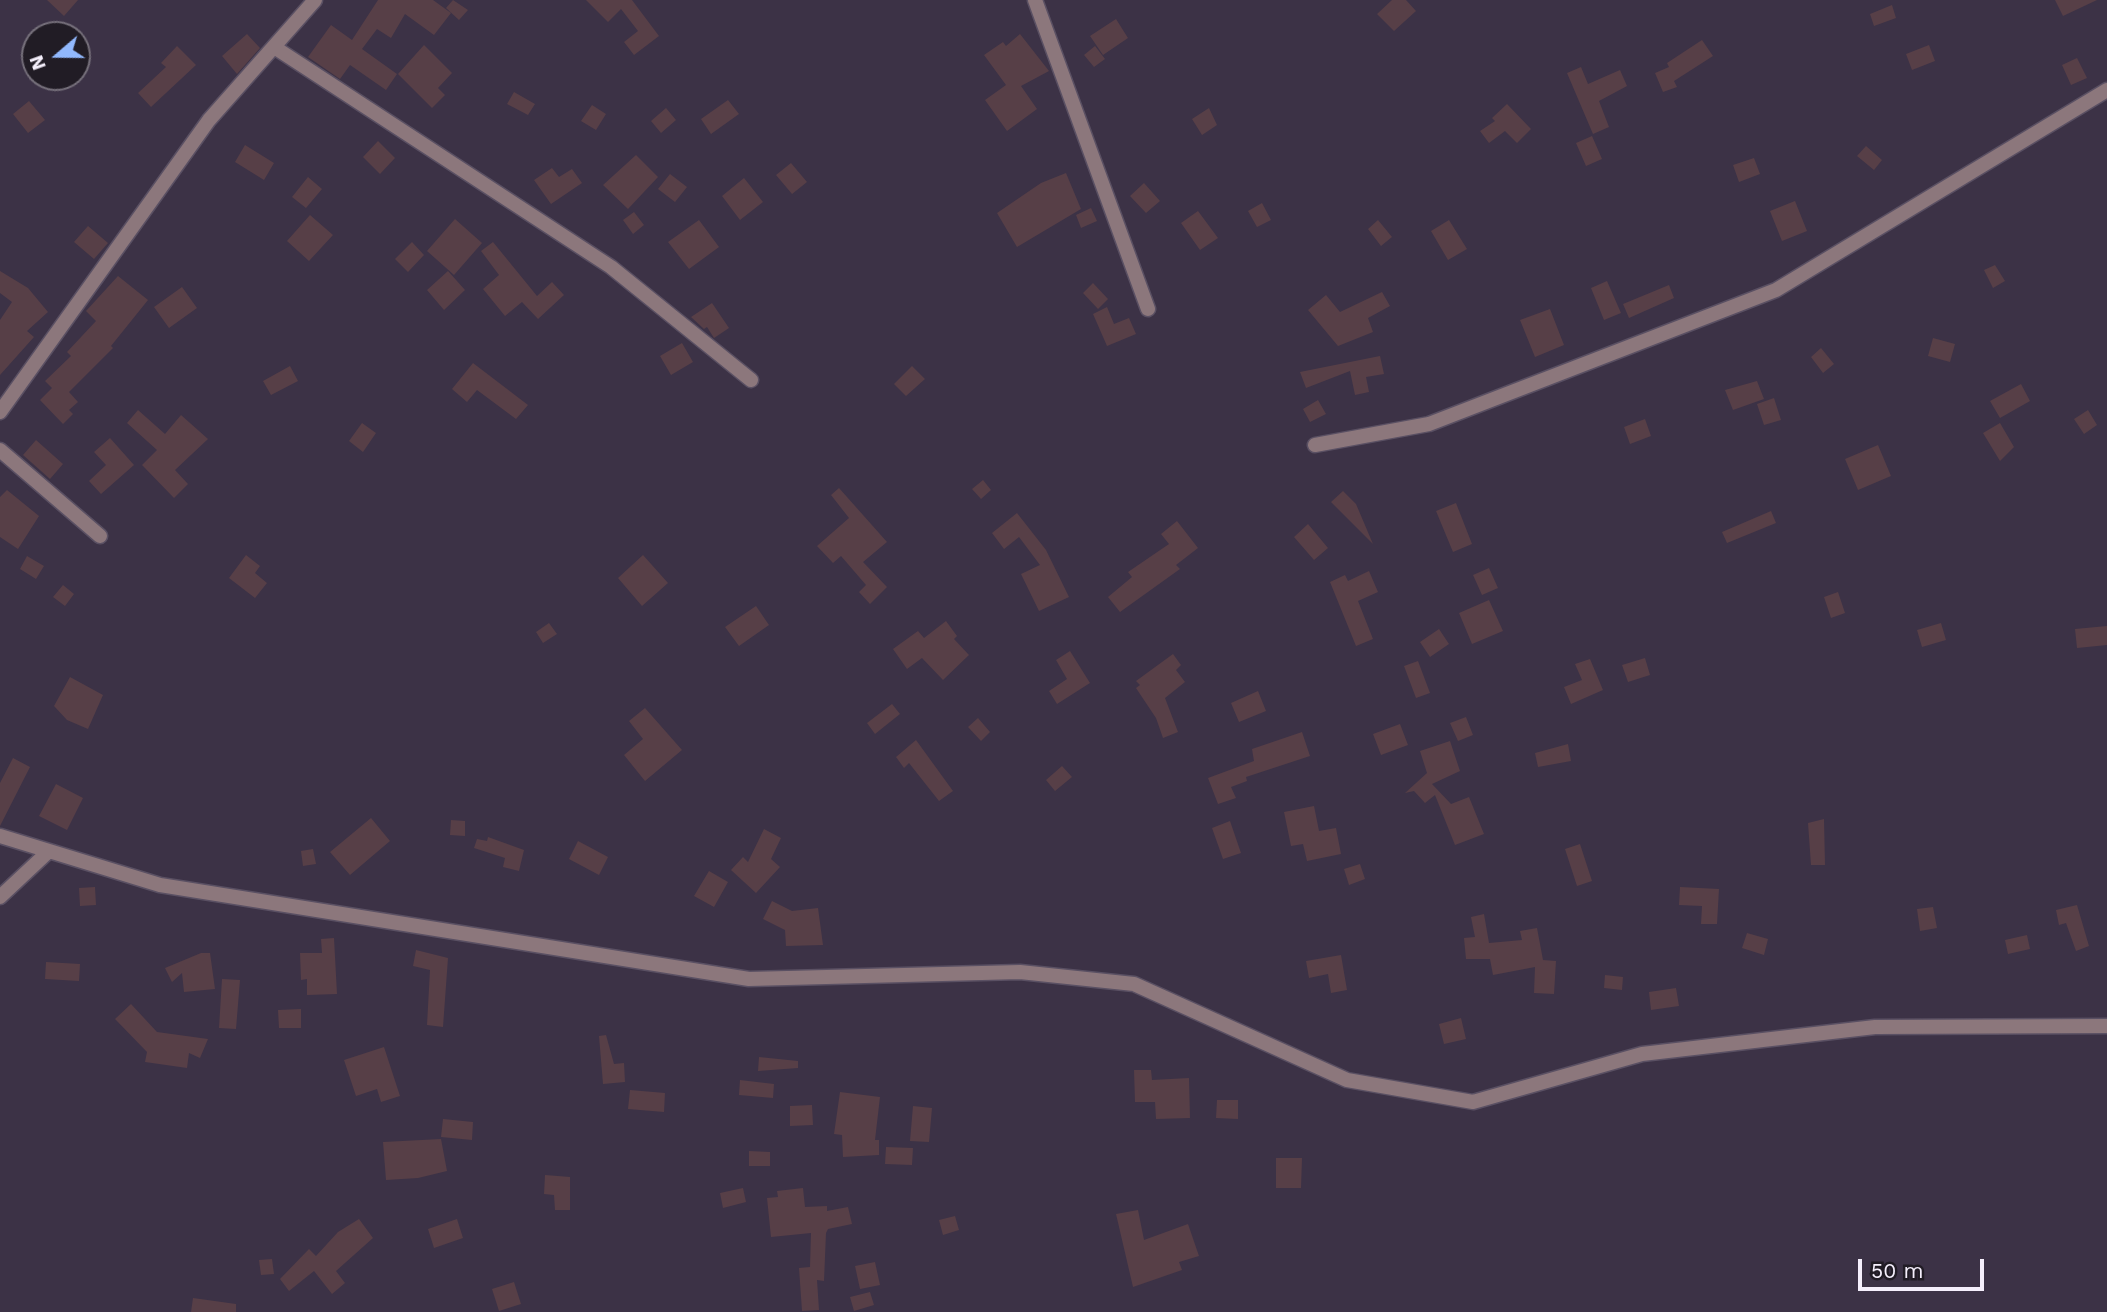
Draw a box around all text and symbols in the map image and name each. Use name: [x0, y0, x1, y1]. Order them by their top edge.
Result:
north arrow: [21, 21, 91, 91]
text: N: [24, 52, 51, 73]
scale bar: [1862, 1246, 1988, 1290]
text: 50 m: [1871, 1258, 1923, 1283]

